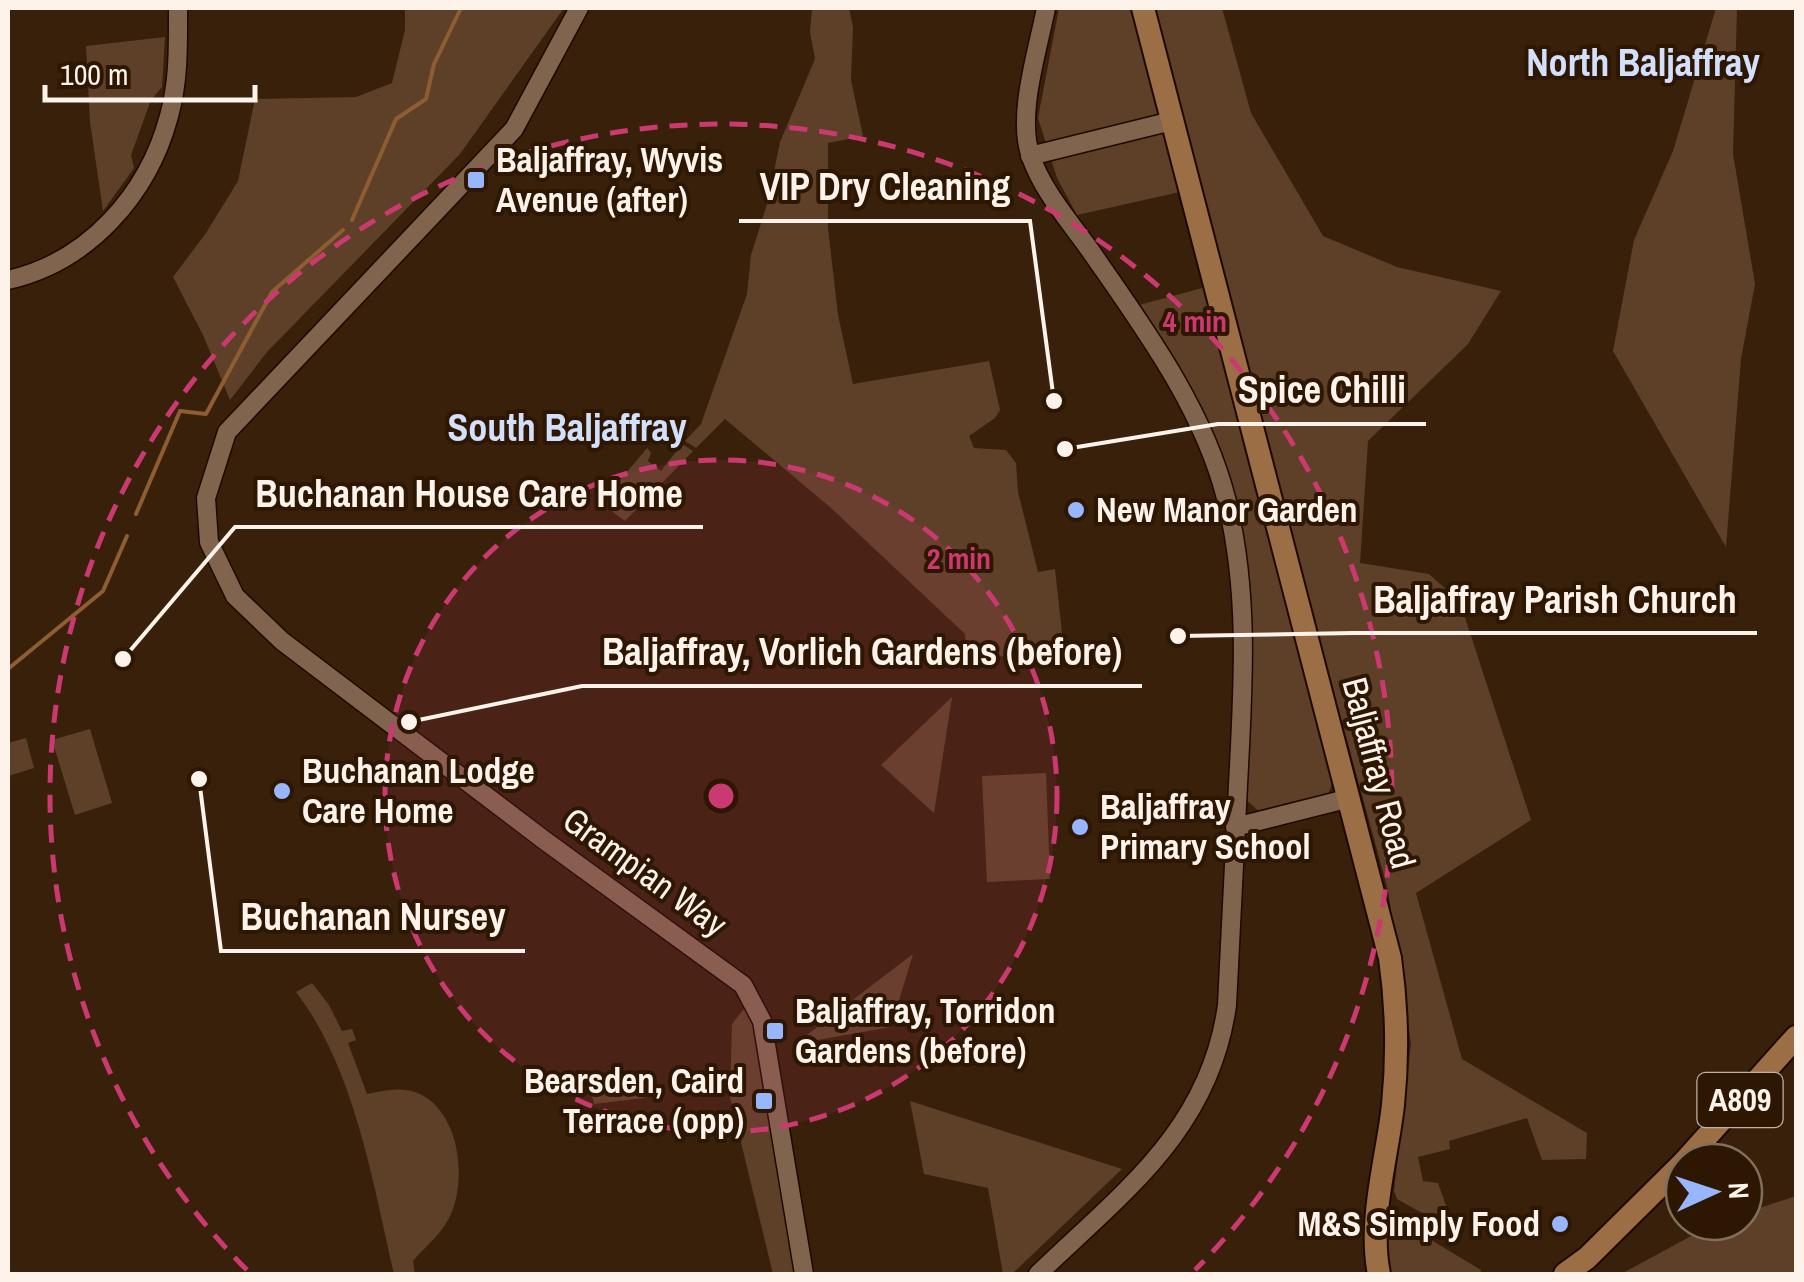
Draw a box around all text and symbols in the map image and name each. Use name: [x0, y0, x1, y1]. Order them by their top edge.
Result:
district label: North Baljaffray: [1526, 37, 1761, 88]
scale bar: [45, 40, 255, 102]
text: 100 m: [60, 54, 128, 94]
place label: Baljaffray, Wyvis Avenue (after): [496, 136, 723, 223]
callout: VIP Dry Cleaning: [739, 153, 1030, 221]
text: VIP Dry Cleaning: [760, 161, 1010, 212]
marker: Baljaffray, Wyvis Avenue (after): [465, 169, 487, 191]
text: 4 min: [1163, 301, 1227, 341]
callout: Spice Chilli: [1218, 356, 1426, 424]
text: Spice Chilli: [1238, 364, 1406, 415]
district label: South Baljaffray: [448, 402, 687, 453]
callout: Buchanan House Care Home: [235, 459, 703, 527]
text: Buchanan House Care Home: [255, 468, 683, 519]
place label: New Manor Garden: [1096, 486, 1358, 533]
marker: New Manor Garden: [1065, 499, 1087, 521]
text: 2 min: [927, 538, 991, 578]
callout: Baljaffray Parish Church: [1353, 565, 1757, 633]
text: Baljaffray Parish Church: [1373, 574, 1737, 625]
callout: Baljaffray, Vorlich Gardens (before): [582, 618, 1142, 686]
text: Baljaffray, Vorlich Gardens (before): [602, 626, 1122, 677]
street label: Baljaffray Road: [1331, 672, 1428, 873]
place label: Buchanan Lodge Care Home: [302, 747, 535, 834]
centre of rings: [703, 778, 739, 814]
marker: Buchanan Lodge Care Home: [271, 780, 293, 802]
place label: Baljaffray Primary School: [1100, 783, 1311, 870]
street label: Grampian Way: [554, 796, 737, 947]
marker: Baljaffray Primary School: [1069, 816, 1091, 838]
callout: Buchanan Nursey: [221, 883, 525, 951]
text: Buchanan Nursey: [241, 891, 506, 942]
place label: Baljaffray, Torridon Gardens (before): [795, 987, 1056, 1074]
marker: Baljaffray, Torridon Gardens (before): [764, 1020, 786, 1042]
place label: Bearsden, Caird Terrace (opp): [524, 1057, 744, 1144]
road number: A809: [1698, 1073, 1782, 1127]
marker: Bearsden, Caird Terrace (opp): [753, 1090, 775, 1112]
north arrow: [1664, 1142, 1764, 1242]
text: N: [1720, 1181, 1758, 1200]
place label: M&S Simply Food: [1297, 1200, 1540, 1247]
marker: M&S Simply Food: [1549, 1213, 1571, 1235]

